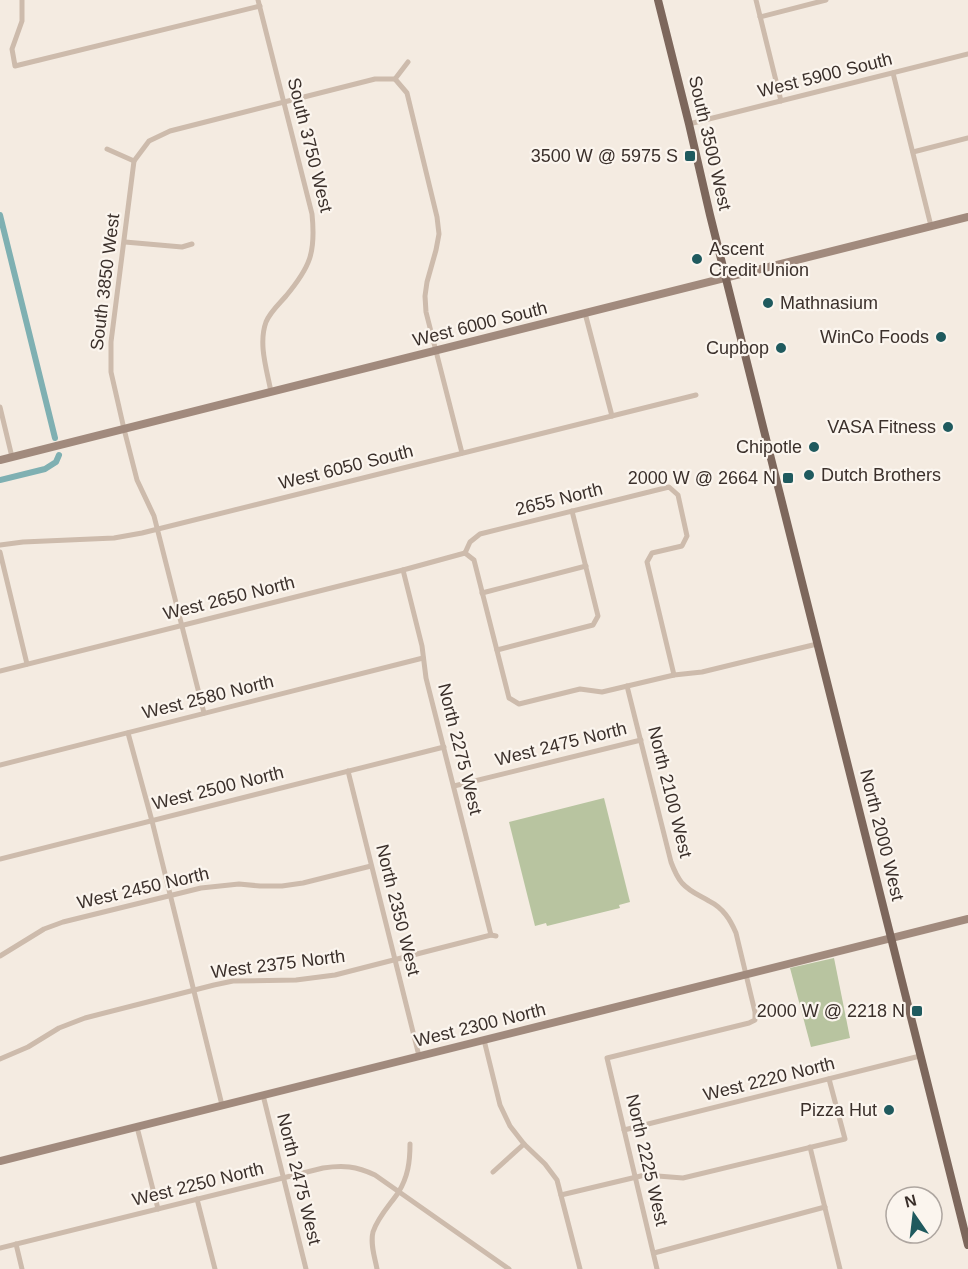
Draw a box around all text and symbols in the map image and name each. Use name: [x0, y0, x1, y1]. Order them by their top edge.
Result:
street label: West 5900 South: [756, 49, 894, 101]
street label: South 3500 West: [685, 74, 735, 212]
street label: South 3750 West: [284, 76, 336, 214]
place label: 3500 W @ 5975 S: [531, 146, 678, 166]
marker: 3500 W @ 5975 S: [683, 149, 697, 163]
street label: South 3850 West: [87, 212, 123, 352]
place label: Ascent Credit Union: [709, 239, 809, 280]
marker: Ascent Credit Union: [690, 252, 704, 266]
place label: Mathnasium: [780, 293, 878, 313]
marker: Mathnasium: [761, 296, 775, 310]
street label: West 6000 South: [411, 298, 549, 350]
place label: WinCo Foods: [820, 327, 929, 347]
marker: WinCo Foods: [934, 330, 948, 344]
place label: Cupbop: [706, 338, 769, 358]
marker: Cupbop: [774, 341, 788, 355]
place label: VASA Fitness: [827, 417, 936, 437]
marker: VASA Fitness: [941, 420, 955, 434]
place label: Chipotle: [736, 437, 802, 457]
marker: Chipotle: [807, 440, 821, 454]
street label: West 6050 South: [277, 441, 415, 493]
place label: Dutch Brothers: [821, 465, 941, 485]
place label: 2000 W @ 2664 N: [628, 468, 776, 488]
marker: Dutch Brothers: [802, 468, 816, 482]
marker: 2000 W @ 2664 N: [781, 471, 795, 485]
street label: 2655 North: [513, 479, 605, 519]
street label: West 2650 North: [161, 572, 297, 624]
street label: West 2580 North: [140, 671, 276, 723]
street label: North 2275 West: [434, 681, 486, 817]
street label: West 2475 North: [493, 718, 629, 770]
street label: North 2100 West: [644, 724, 696, 860]
street label: West 2500 North: [150, 762, 286, 814]
street label: North 2000 West: [856, 767, 908, 903]
street label: North 2350 West: [372, 842, 424, 978]
street label: West 2450 North: [75, 863, 211, 913]
street label: West 2375 North: [210, 946, 346, 982]
street label: West 2300 North: [412, 999, 548, 1051]
place label: 2000 W @ 2218 N: [757, 1001, 905, 1021]
marker: 2000 W @ 2218 N: [910, 1004, 924, 1018]
street label: West 2220 North: [701, 1053, 837, 1105]
street label: North 2225 West: [622, 1092, 672, 1228]
place label: Pizza Hut: [800, 1100, 877, 1120]
marker: Pizza Hut: [882, 1103, 896, 1117]
street label: North 2475 West: [273, 1111, 325, 1247]
street label: West 2250 North: [130, 1158, 266, 1210]
north arrow: [884, 1185, 944, 1245]
text: N: [903, 1191, 918, 1211]

